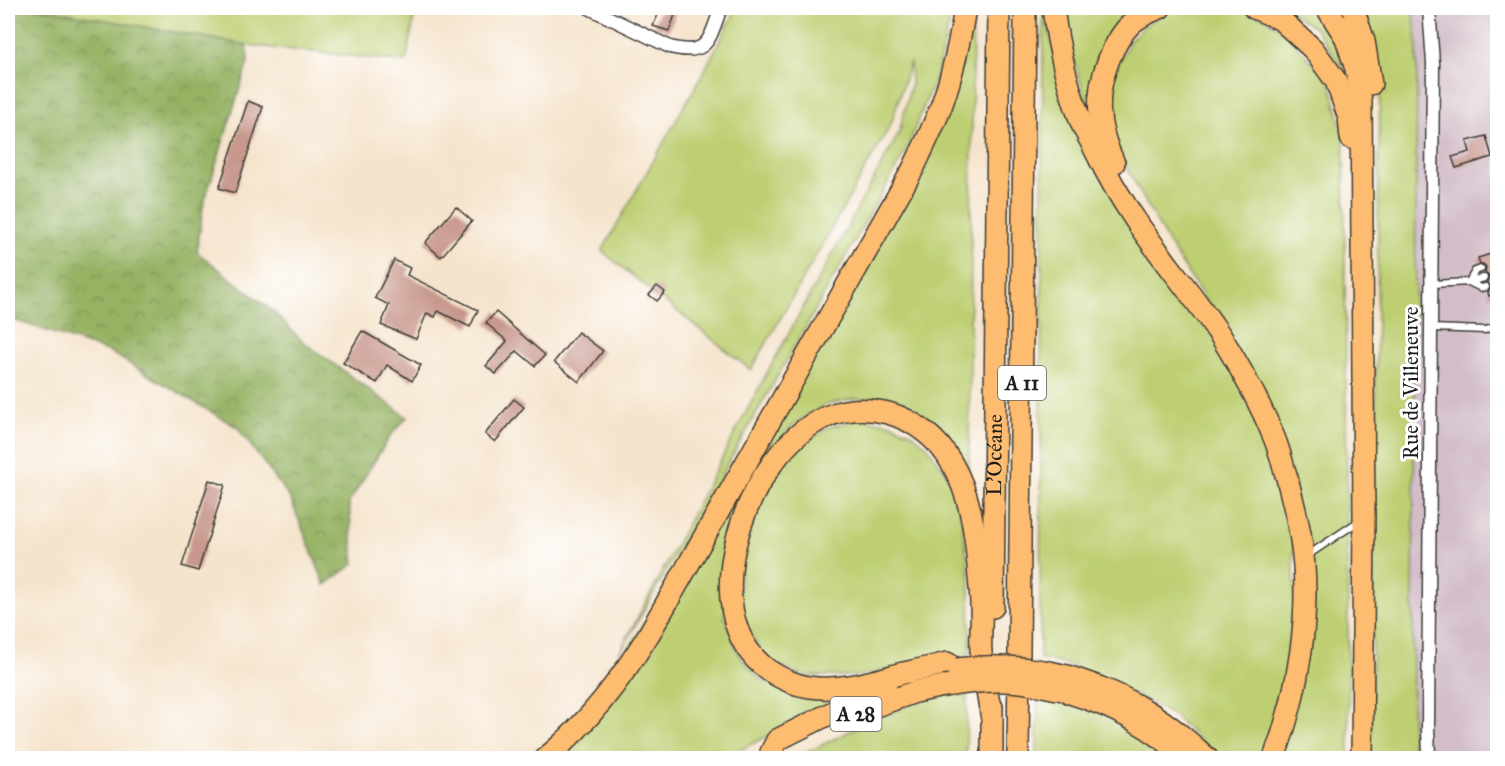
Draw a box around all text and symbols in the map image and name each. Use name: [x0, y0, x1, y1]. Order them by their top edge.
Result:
street label: Rue de Villeneuve: [1398, 306, 1424, 460]
road number: A 11: [998, 366, 1046, 400]
street label: L’Océane: [981, 414, 1008, 496]
road number: A 28: [830, 697, 882, 731]

